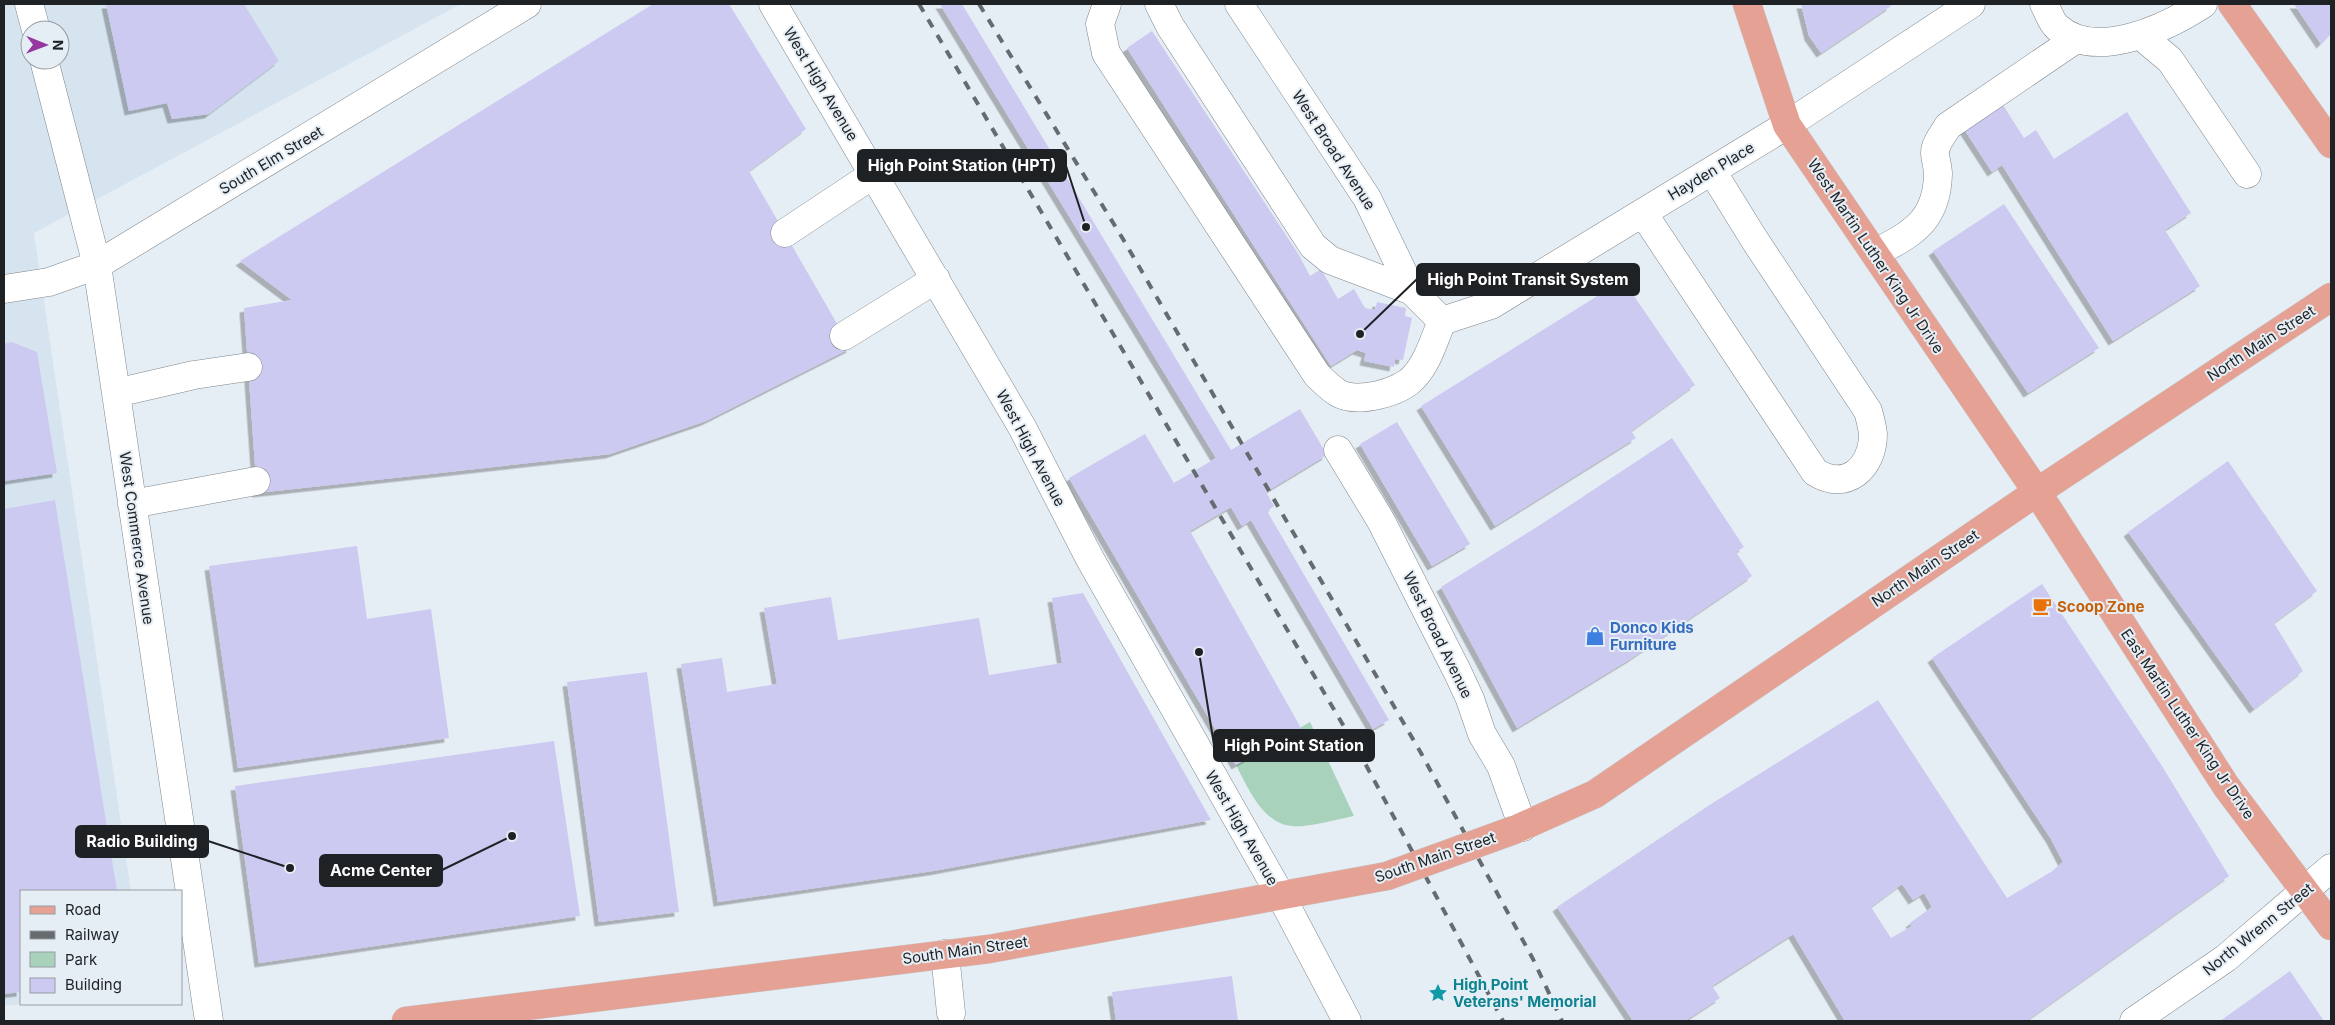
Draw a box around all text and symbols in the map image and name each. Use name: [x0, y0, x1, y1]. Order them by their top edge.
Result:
north arrow: [20, 20, 70, 70]
street label: West High Avenue: [779, 24, 863, 144]
text: N: [50, 40, 67, 51]
street label: West Broad Avenue: [1288, 87, 1380, 213]
street label: South Elm Street: [216, 121, 326, 198]
street label: Hayden Place: [1664, 138, 1758, 204]
callout: High Point Station (HPT): [858, 150, 1066, 181]
text: High Point Station (HPT): [868, 155, 1056, 175]
street label: West Martin Luther King Jr Drive: [1804, 155, 1948, 357]
callout: High Point Transit System: [1417, 264, 1639, 295]
text: High Point Transit System: [1427, 269, 1629, 289]
street label: North Main Street: [2203, 301, 2319, 385]
street label: West High Avenue: [992, 386, 1070, 510]
street label: West Commerce Avenue: [115, 450, 159, 626]
street label: North Main Street: [1868, 525, 1982, 611]
street label: West Broad Avenue: [1399, 569, 1477, 701]
cafe icon: Scoop Zone: [2031, 595, 2053, 617]
place label: Scoop Zone: [2057, 597, 2145, 616]
place label: Donco Kids Furniture: [1610, 618, 1694, 654]
shop icon: Donco Kids Furniture: [1584, 625, 1606, 647]
street label: East Martin Luther King Jr Drive: [2117, 625, 2259, 823]
callout: High Point Station: [1214, 730, 1374, 761]
text: High Point Station: [1224, 735, 1364, 755]
street label: West High Avenue: [1201, 767, 1283, 889]
callout: Radio Building: [76, 826, 208, 857]
street label: South Main Street: [1372, 827, 1498, 887]
text: Radio Building: [86, 831, 198, 851]
callout: Acme Center: [320, 855, 442, 886]
text: Acme Center: [330, 860, 432, 880]
street label: North Wrenn Street: [2199, 878, 2317, 979]
legend: [20, 890, 182, 1005]
text: Road: [65, 900, 101, 919]
text: Railway: [65, 925, 120, 944]
street label: South Main Street: [901, 932, 1029, 968]
text: Park: [65, 950, 98, 969]
text: Building: [65, 975, 122, 994]
place label: High Point Veterans' Memorial: [1453, 975, 1596, 1011]
place icon: High Point Veterans' Memorial: [1427, 982, 1449, 1004]

